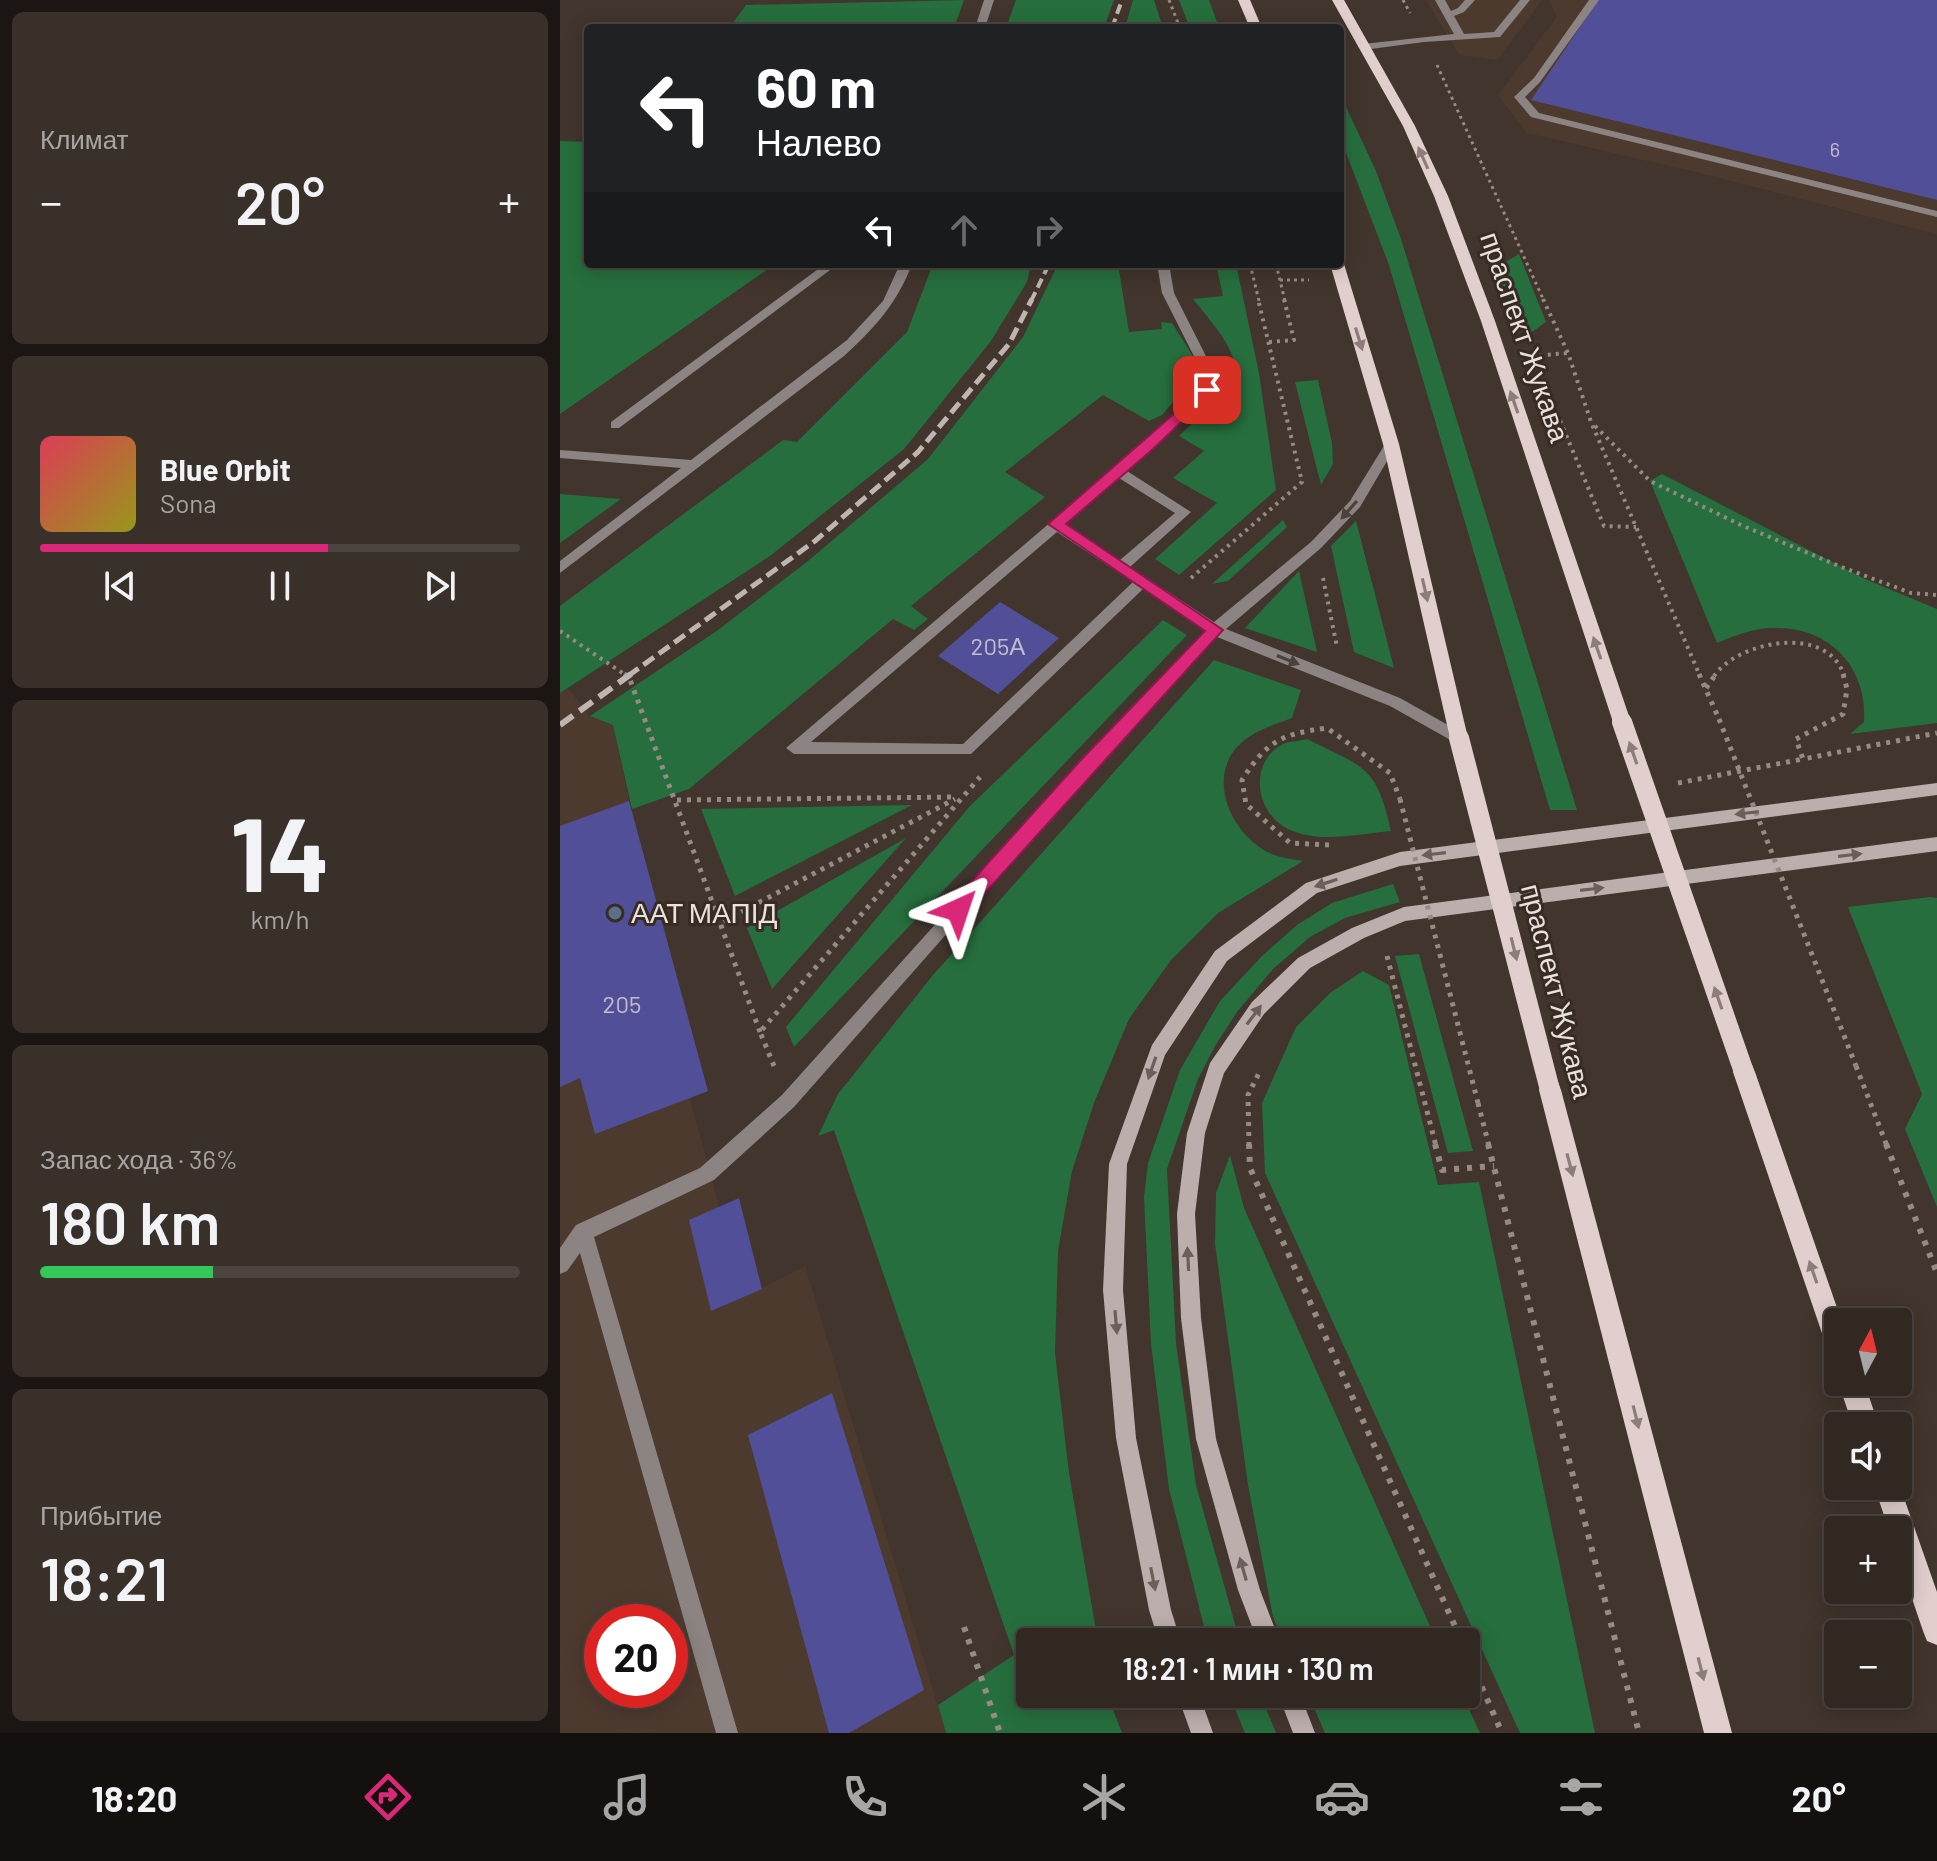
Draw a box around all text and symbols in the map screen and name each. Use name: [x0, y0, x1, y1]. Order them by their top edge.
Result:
text: 60 m: [756, 52, 876, 119]
icon: left: [624, 56, 728, 160]
text: Налево: [756, 120, 882, 163]
text: Климат: [40, 123, 129, 154]
house number: 6: [1830, 137, 1840, 161]
one-way arrow: [1417, 147, 1430, 170]
text: 20°: [235, 165, 325, 237]
text: −: [40, 174, 62, 227]
text: +: [498, 174, 520, 227]
icon: left: [858, 208, 902, 252]
icon: ahead: [942, 208, 986, 252]
icon: right: [1026, 208, 1070, 252]
street label: праспект Жукава: [1474, 227, 1578, 447]
one-way arrow: [1353, 327, 1366, 351]
pin: [1173, 356, 1241, 424]
icon: arrive: [1185, 368, 1229, 412]
one-way arrow: [1508, 389, 1520, 413]
text: Blue Orbit: [160, 451, 291, 487]
text: Sona: [160, 487, 217, 518]
one-way arrow: [1341, 499, 1358, 519]
icon: previous: [98, 564, 142, 608]
icon: pause: [258, 564, 302, 608]
icon: next: [418, 564, 462, 608]
one-way arrow: [1419, 578, 1432, 603]
house number: 205А: [971, 631, 1025, 660]
one-way arrow: [1591, 636, 1603, 660]
one-way arrow: [1276, 653, 1299, 666]
one-way arrow: [1626, 741, 1638, 765]
text: 14: [230, 788, 330, 913]
one-way arrow: [1735, 807, 1760, 820]
one-way arrow: [1421, 848, 1446, 861]
one-way arrow: [1838, 849, 1863, 862]
position arrow: [916, 868, 1000, 952]
one-way arrow: [1314, 878, 1338, 890]
street label: праспект Жукава: [1515, 880, 1601, 1102]
one-way arrow: [1580, 882, 1605, 895]
place label: ААТ МАПІД: [631, 895, 777, 929]
text: km/h: [251, 903, 309, 934]
marker: ААТ МАПІД: [606, 904, 624, 922]
one-way arrow: [1508, 937, 1520, 962]
one-way arrow: [1711, 986, 1724, 1010]
house number: 205: [603, 989, 641, 1018]
one-way arrow: [1246, 1004, 1262, 1025]
one-way arrow: [1146, 1056, 1158, 1080]
text: Запас хода · 36%: [40, 1143, 238, 1174]
one-way arrow: [1564, 1154, 1577, 1178]
text: 180 km: [40, 1185, 220, 1257]
one-way arrow: [1181, 1246, 1194, 1271]
one-way arrow: [1806, 1259, 1818, 1283]
north arrow: [1824, 1308, 1912, 1396]
map controls: [1824, 1308, 1912, 1708]
one-way arrow: [1109, 1310, 1122, 1335]
one-way arrow: [1631, 1404, 1643, 1429]
button: sound: [1824, 1412, 1912, 1500]
text: Прибытие: [40, 1499, 162, 1530]
button: +: [1824, 1516, 1912, 1604]
text: 18:21: [40, 1541, 168, 1613]
one-way arrow: [1236, 1556, 1249, 1580]
one-way arrow: [1148, 1567, 1160, 1592]
speed limit sign: 20: [584, 1604, 688, 1708]
button: −: [1824, 1620, 1912, 1708]
text: 18:21 · 1 мин · 130 m: [1122, 1650, 1374, 1686]
one-way arrow: [1696, 1656, 1708, 1681]
icon: directions: [360, 1769, 416, 1825]
icon: music: [599, 1769, 655, 1825]
icon: phone: [837, 1769, 893, 1825]
icon: climate: [1076, 1769, 1132, 1825]
icon: car: [1314, 1769, 1370, 1825]
icon: filters: [1553, 1769, 1609, 1825]
text: 18:20: [91, 1776, 177, 1819]
text: 20°: [1791, 1776, 1846, 1819]

